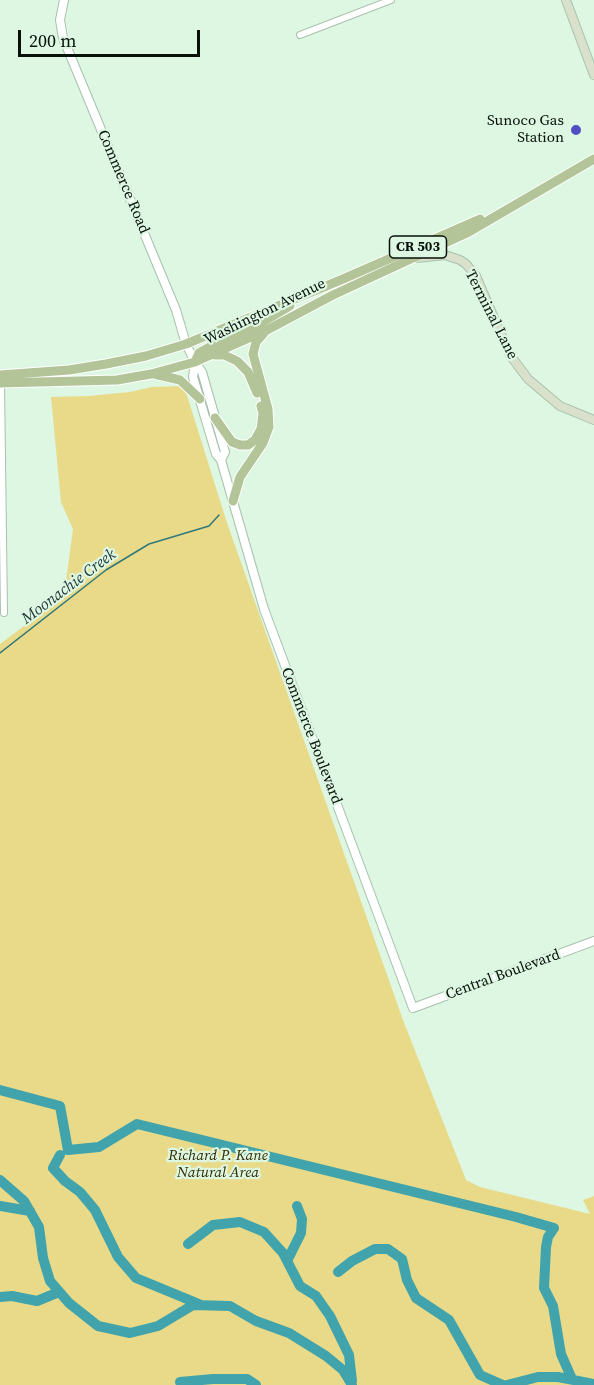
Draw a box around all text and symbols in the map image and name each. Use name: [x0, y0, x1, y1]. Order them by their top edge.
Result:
scale bar: [21, 18, 202, 56]
text: 200 m: [29, 28, 76, 53]
place label: Sunoco Gas Station: [487, 112, 564, 147]
marker: Sunoco Gas Station: [569, 123, 583, 137]
street label: Commerce Road: [93, 127, 153, 237]
road number: CR 503: [390, 236, 446, 258]
street label: Terminal Lane: [461, 267, 521, 363]
street label: Washington Avenue: [201, 275, 329, 349]
water label: Moonachie Creek: [18, 545, 120, 629]
street label: Commerce Boulevard: [277, 665, 345, 807]
street label: Central Boulevard: [443, 946, 563, 1004]
park label: Richard P. Kane Natural Area: [168, 1147, 268, 1182]

